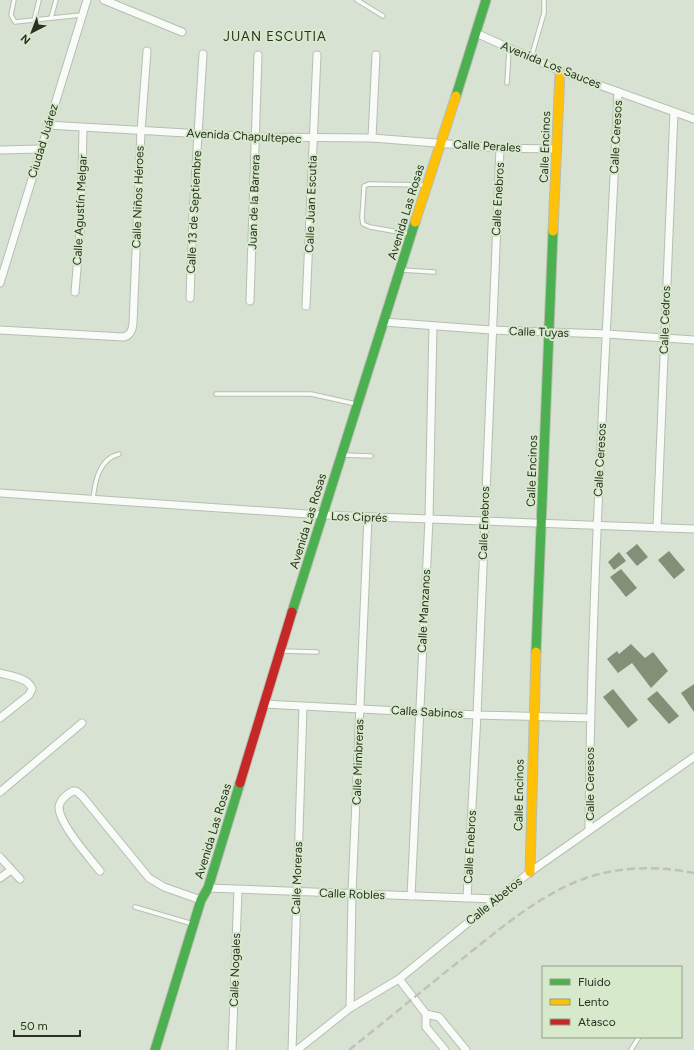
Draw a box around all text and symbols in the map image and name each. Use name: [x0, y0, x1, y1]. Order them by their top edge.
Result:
north arrow: [12, 12, 52, 52]
district label: JUAN ESCUTIA: [223, 29, 327, 44]
text: N: [18, 31, 33, 47]
street label: Avenida Los Sauces: [499, 39, 604, 92]
street label: Calle Ceresos: [607, 100, 625, 174]
street label: Ciudad Juárez: [25, 102, 61, 180]
street label: Calle Encinos: [537, 110, 553, 183]
street label: Avenida Chapultepec: [186, 126, 302, 146]
street label: Calle Perales: [453, 137, 522, 155]
street label: Calle Niños Héroes: [129, 145, 147, 249]
street label: Calle 13 de Septiembre: [184, 150, 204, 274]
street label: Calle Agustín Melgar: [70, 154, 90, 266]
street label: Juan de la Barrera: [245, 154, 263, 250]
street label: Calle Juan Escutia: [302, 155, 320, 253]
street label: Calle Enebros: [489, 161, 507, 236]
street label: Avenida Las Rosas: [385, 162, 427, 261]
street label: Calle Cedros: [657, 285, 673, 354]
street label: Calle Tuyas: [509, 324, 570, 340]
street label: Calle Ceresos: [591, 423, 609, 497]
street label: Calle Encinos: [524, 434, 540, 507]
street label: Avenida Las Rosas: [287, 471, 329, 570]
street label: Calle Enebros: [476, 486, 492, 560]
street label: Los Ciprés: [331, 509, 388, 525]
street label: Calle Manzanos: [415, 568, 433, 653]
street label: Calle Sabinos: [391, 703, 464, 721]
street label: Calle Mimbreras: [350, 718, 367, 805]
street label: Calle Ceresos: [583, 747, 597, 821]
street label: Calle Encinos: [511, 759, 527, 831]
street label: Avenida Las Rosas: [192, 781, 234, 880]
street label: Calle Enebros: [461, 809, 479, 884]
street label: Calle Moreras: [289, 841, 305, 915]
street label: Calle Abetos: [463, 874, 525, 928]
street label: Calle Robles: [319, 886, 386, 902]
street label: Calle Nogales: [227, 932, 243, 1007]
legend: [542, 966, 682, 1038]
text: Fluido: [578, 975, 611, 989]
text: Lento: [578, 995, 609, 1009]
scale bar: [14, 1012, 80, 1038]
text: Atasco: [578, 1015, 616, 1029]
text: 50 m: [20, 1019, 48, 1033]

